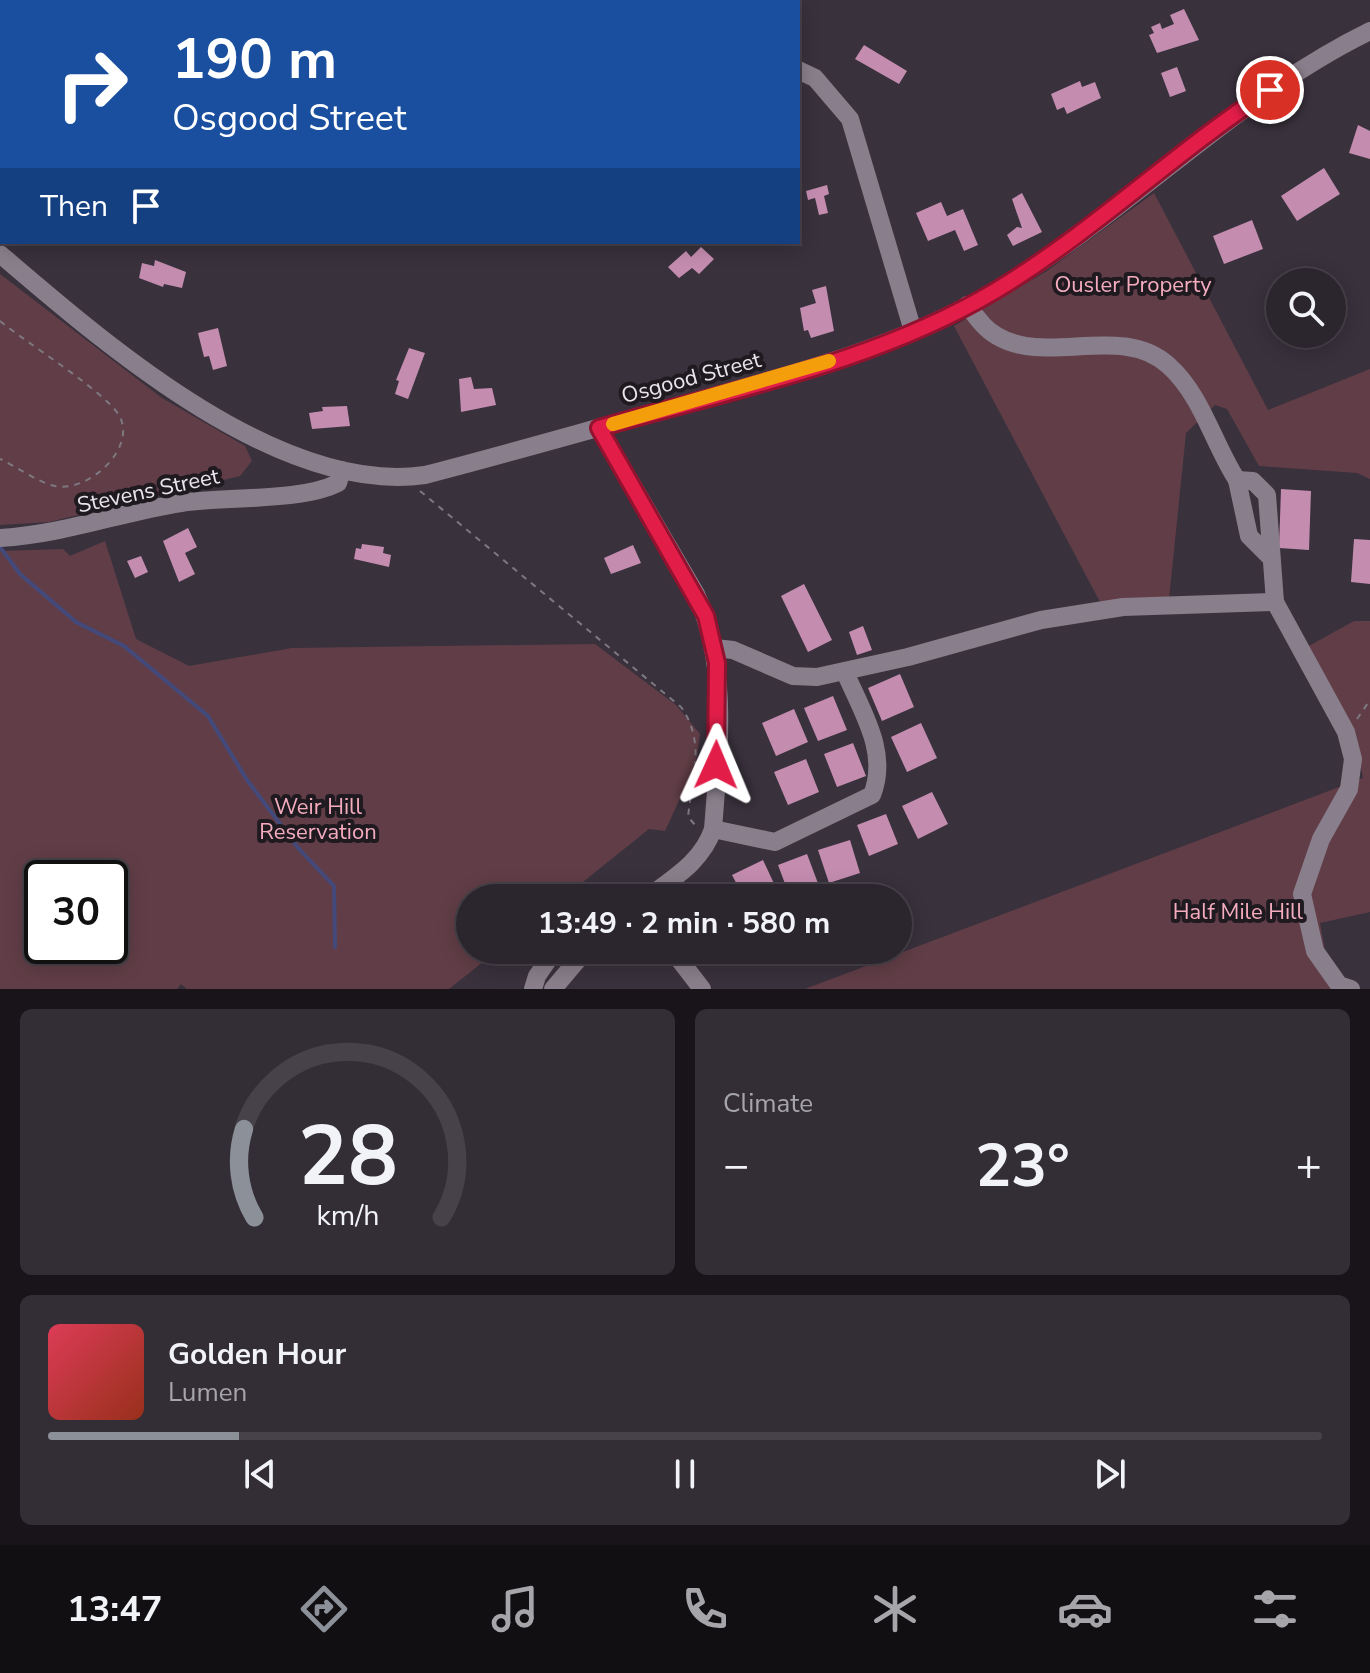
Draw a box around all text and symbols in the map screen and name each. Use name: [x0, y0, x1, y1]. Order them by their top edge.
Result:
text: 190 m: [172, 21, 337, 98]
icon: right: [40, 32, 144, 136]
pin: [1236, 56, 1304, 124]
icon: arrive: [1248, 68, 1292, 112]
text: Osgood Street: [172, 94, 407, 143]
icon: arrive: [124, 184, 168, 228]
text: Then: [40, 186, 108, 227]
map controls: [1266, 268, 1346, 348]
button: search: [1266, 268, 1346, 348]
park label: Ousler Property: [1054, 270, 1212, 300]
street label: Osgood Street: [618, 345, 765, 411]
street label: Stevens Street: [75, 461, 222, 521]
position arrow: [674, 723, 758, 807]
park label: Weir Hill Reservation: [259, 792, 377, 847]
speed limit sign: 30: [24, 860, 128, 964]
park label: Half Mile Hill: [1173, 897, 1304, 927]
text: 13:49 · 2 min · 580 m: [538, 903, 830, 944]
text: Climate: [723, 1086, 813, 1121]
text: 28: [298, 1100, 397, 1213]
text: 23°: [975, 1125, 1070, 1207]
text: −: [723, 1136, 749, 1196]
text: +: [1296, 1136, 1322, 1196]
text: km/h: [316, 1196, 379, 1235]
text: Golden Hour: [168, 1334, 346, 1375]
text: Lumen: [168, 1375, 247, 1410]
icon: previous: [238, 1452, 282, 1496]
icon: pause: [663, 1452, 707, 1496]
icon: next: [1088, 1452, 1132, 1496]
icon: directions: [296, 1581, 352, 1637]
icon: music: [487, 1581, 543, 1637]
icon: phone: [677, 1581, 733, 1637]
icon: climate: [867, 1581, 923, 1637]
icon: car: [1057, 1581, 1113, 1637]
icon: filters: [1247, 1581, 1303, 1637]
text: 13:47: [67, 1585, 162, 1634]

